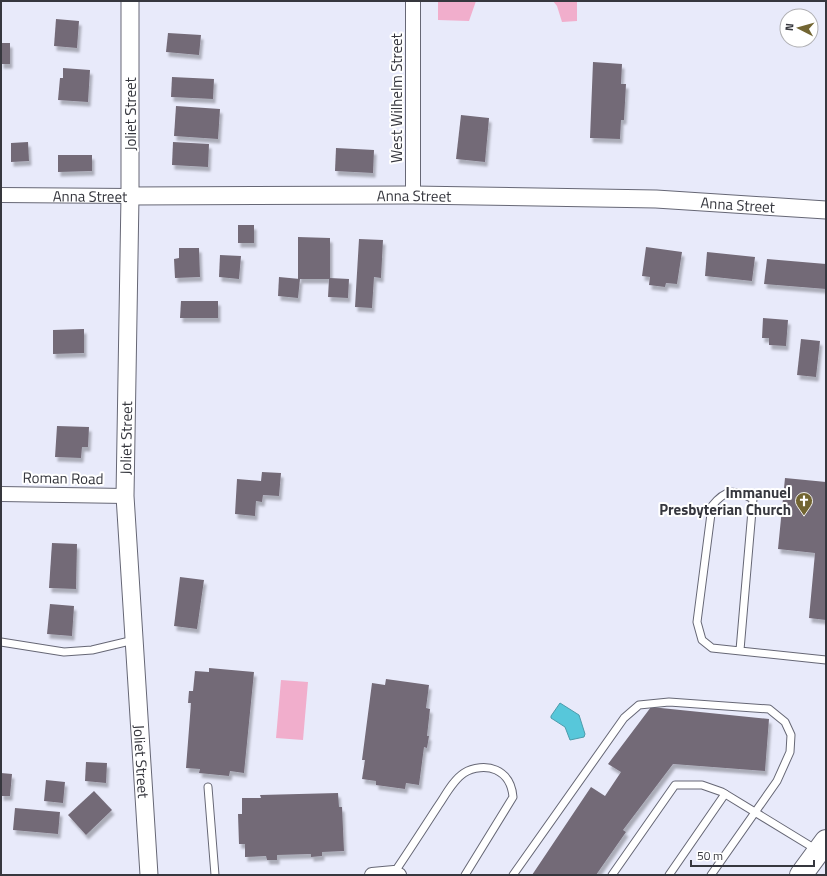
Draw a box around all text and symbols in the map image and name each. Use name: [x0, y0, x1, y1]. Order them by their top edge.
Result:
north arrow: [779, 8, 819, 48]
text: N: [781, 22, 797, 32]
street label: West Wilhelm Street: [385, 32, 408, 163]
street label: Joliet Street: [119, 76, 142, 151]
street label: Anna Street: [377, 183, 452, 207]
street label: Anna Street: [53, 184, 128, 207]
street label: Anna Street: [700, 190, 776, 218]
street label: Joliet Street: [114, 400, 138, 475]
street label: Roman Road: [22, 466, 104, 490]
place label: Immanuel Presbyterian Church: [659, 481, 791, 521]
church icon: Immanuel Presbyterian Church: [794, 491, 814, 516]
street label: Joliet Street: [128, 724, 156, 800]
scale bar: [691, 842, 814, 868]
text: 50 m: [697, 846, 723, 865]

